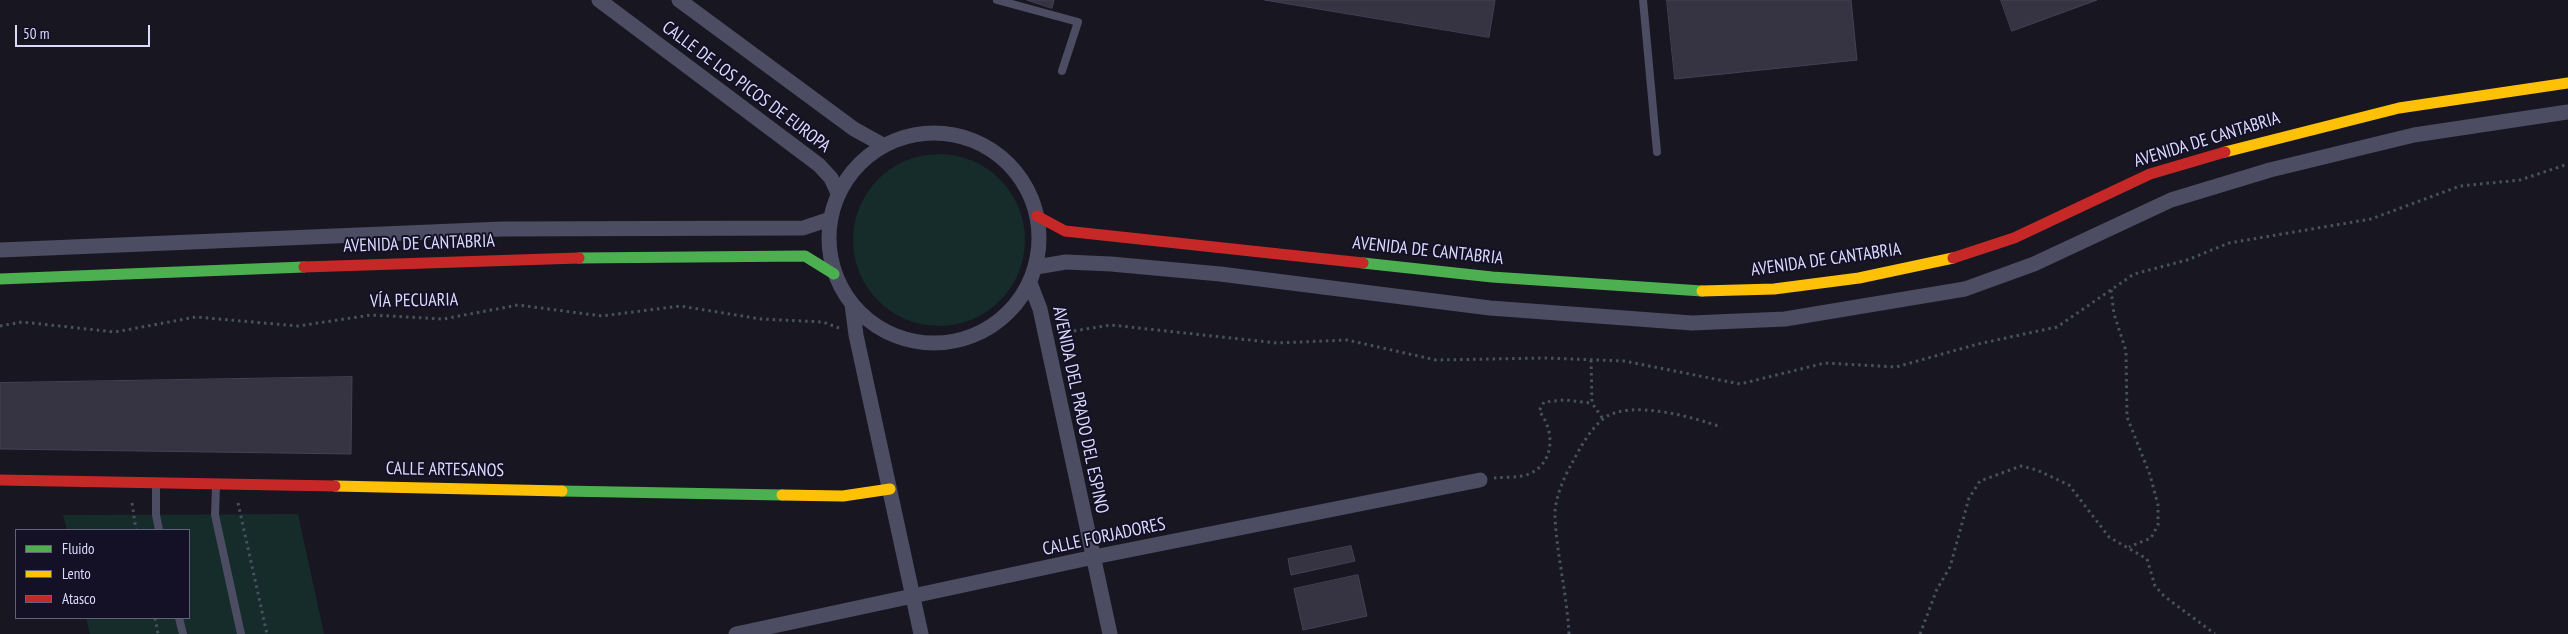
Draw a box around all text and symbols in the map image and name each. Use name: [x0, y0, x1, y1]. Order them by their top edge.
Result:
scale bar: [18, 15, 152, 47]
street label: CALLE DE LOS PICOS DE EUROPA: [658, 17, 834, 157]
text: 50 m: [23, 24, 49, 43]
street label: AVENIDA DE CANTABRIA: [2131, 108, 2283, 172]
street label: AVENIDA DE CANTABRIA: [343, 231, 495, 257]
street label: AVENIDA DE CANTABRIA: [1352, 232, 1504, 270]
street label: AVENIDA DE CANTABRIA: [1749, 239, 1903, 281]
street label: VÍA PECUARIA: [370, 289, 458, 313]
street label: AVENIDA DEL PRADO DEL ESPINO: [1047, 304, 1113, 516]
street label: CALLE ARTESANOS: [386, 458, 504, 482]
street label: CALLE FORJADORES: [1041, 513, 1167, 561]
legend: [15, 529, 190, 619]
text: Fluido: [62, 539, 94, 558]
text: Lento: [62, 564, 91, 583]
text: Atasco: [62, 589, 96, 608]

